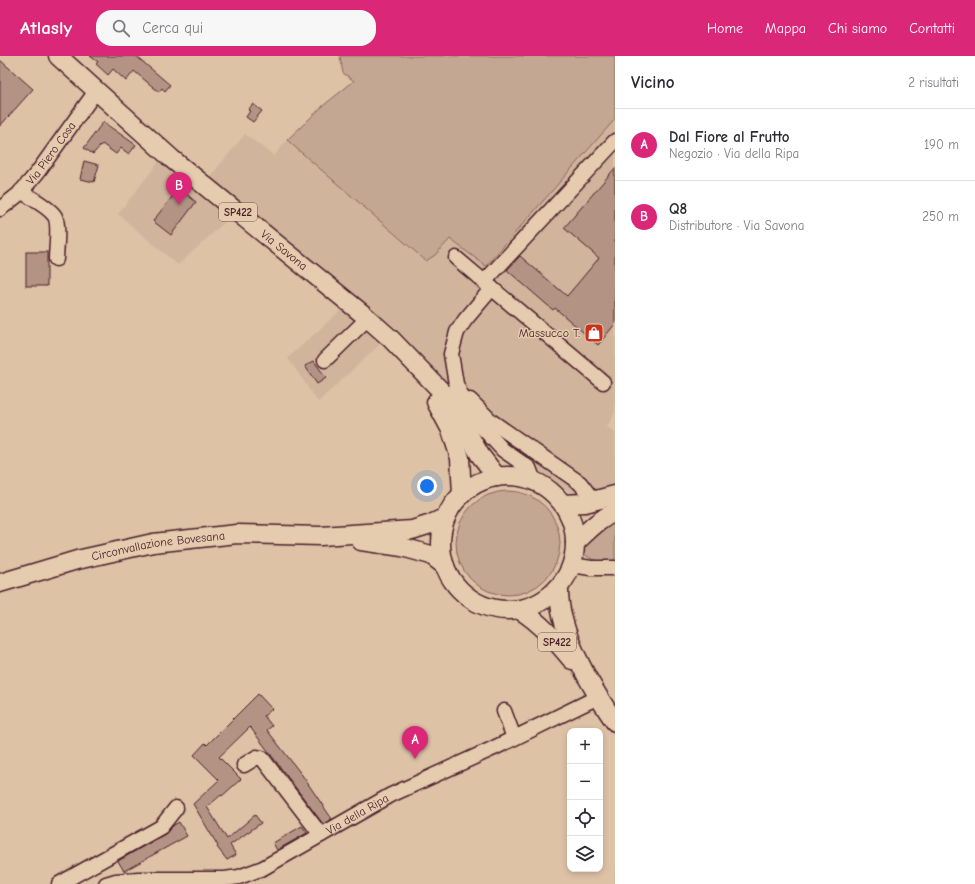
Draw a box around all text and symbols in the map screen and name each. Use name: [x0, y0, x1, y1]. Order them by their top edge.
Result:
search box: [96, 10, 376, 46]
text: Atlasly: [20, 17, 72, 39]
icon: search: [110, 17, 132, 39]
text: Cerca qui: [142, 19, 203, 37]
text: Home: [707, 20, 743, 37]
text: Mappa: [765, 20, 806, 37]
text: Chi siamo: [828, 20, 887, 37]
text: Contatti: [909, 20, 955, 37]
text: Vicino: [631, 73, 674, 92]
text: 2 risultati: [908, 75, 959, 90]
street label: Via Piero Cosa: [23, 119, 79, 188]
text: Dal Fiore al Frutto: [669, 128, 790, 146]
text: A: [640, 137, 648, 152]
text: 190 m: [924, 137, 959, 152]
text: Negozio · Via della Ripa: [669, 146, 799, 161]
pin: B: [166, 172, 192, 205]
text: Q8: [669, 200, 687, 218]
road number: SP422: [219, 203, 257, 221]
text: B: [640, 209, 648, 224]
text: 250 m: [922, 209, 959, 224]
text: Distributore · Via Savona: [669, 218, 804, 233]
street label: Via Savona: [258, 227, 310, 273]
shop icon: Massucco T.: [583, 322, 605, 344]
place label: Massucco T.: [519, 326, 580, 340]
your location: [417, 476, 437, 496]
street label: Circonvallazione Bovesana: [90, 528, 226, 564]
road number: SP422: [538, 633, 576, 651]
pin: A: [402, 726, 428, 759]
map controls: [567, 728, 603, 872]
button: +: [567, 728, 603, 764]
button: −: [567, 764, 603, 800]
street label: Via della Ripa: [324, 791, 391, 838]
button: locate: [567, 800, 603, 836]
button: layers: [567, 836, 603, 872]

